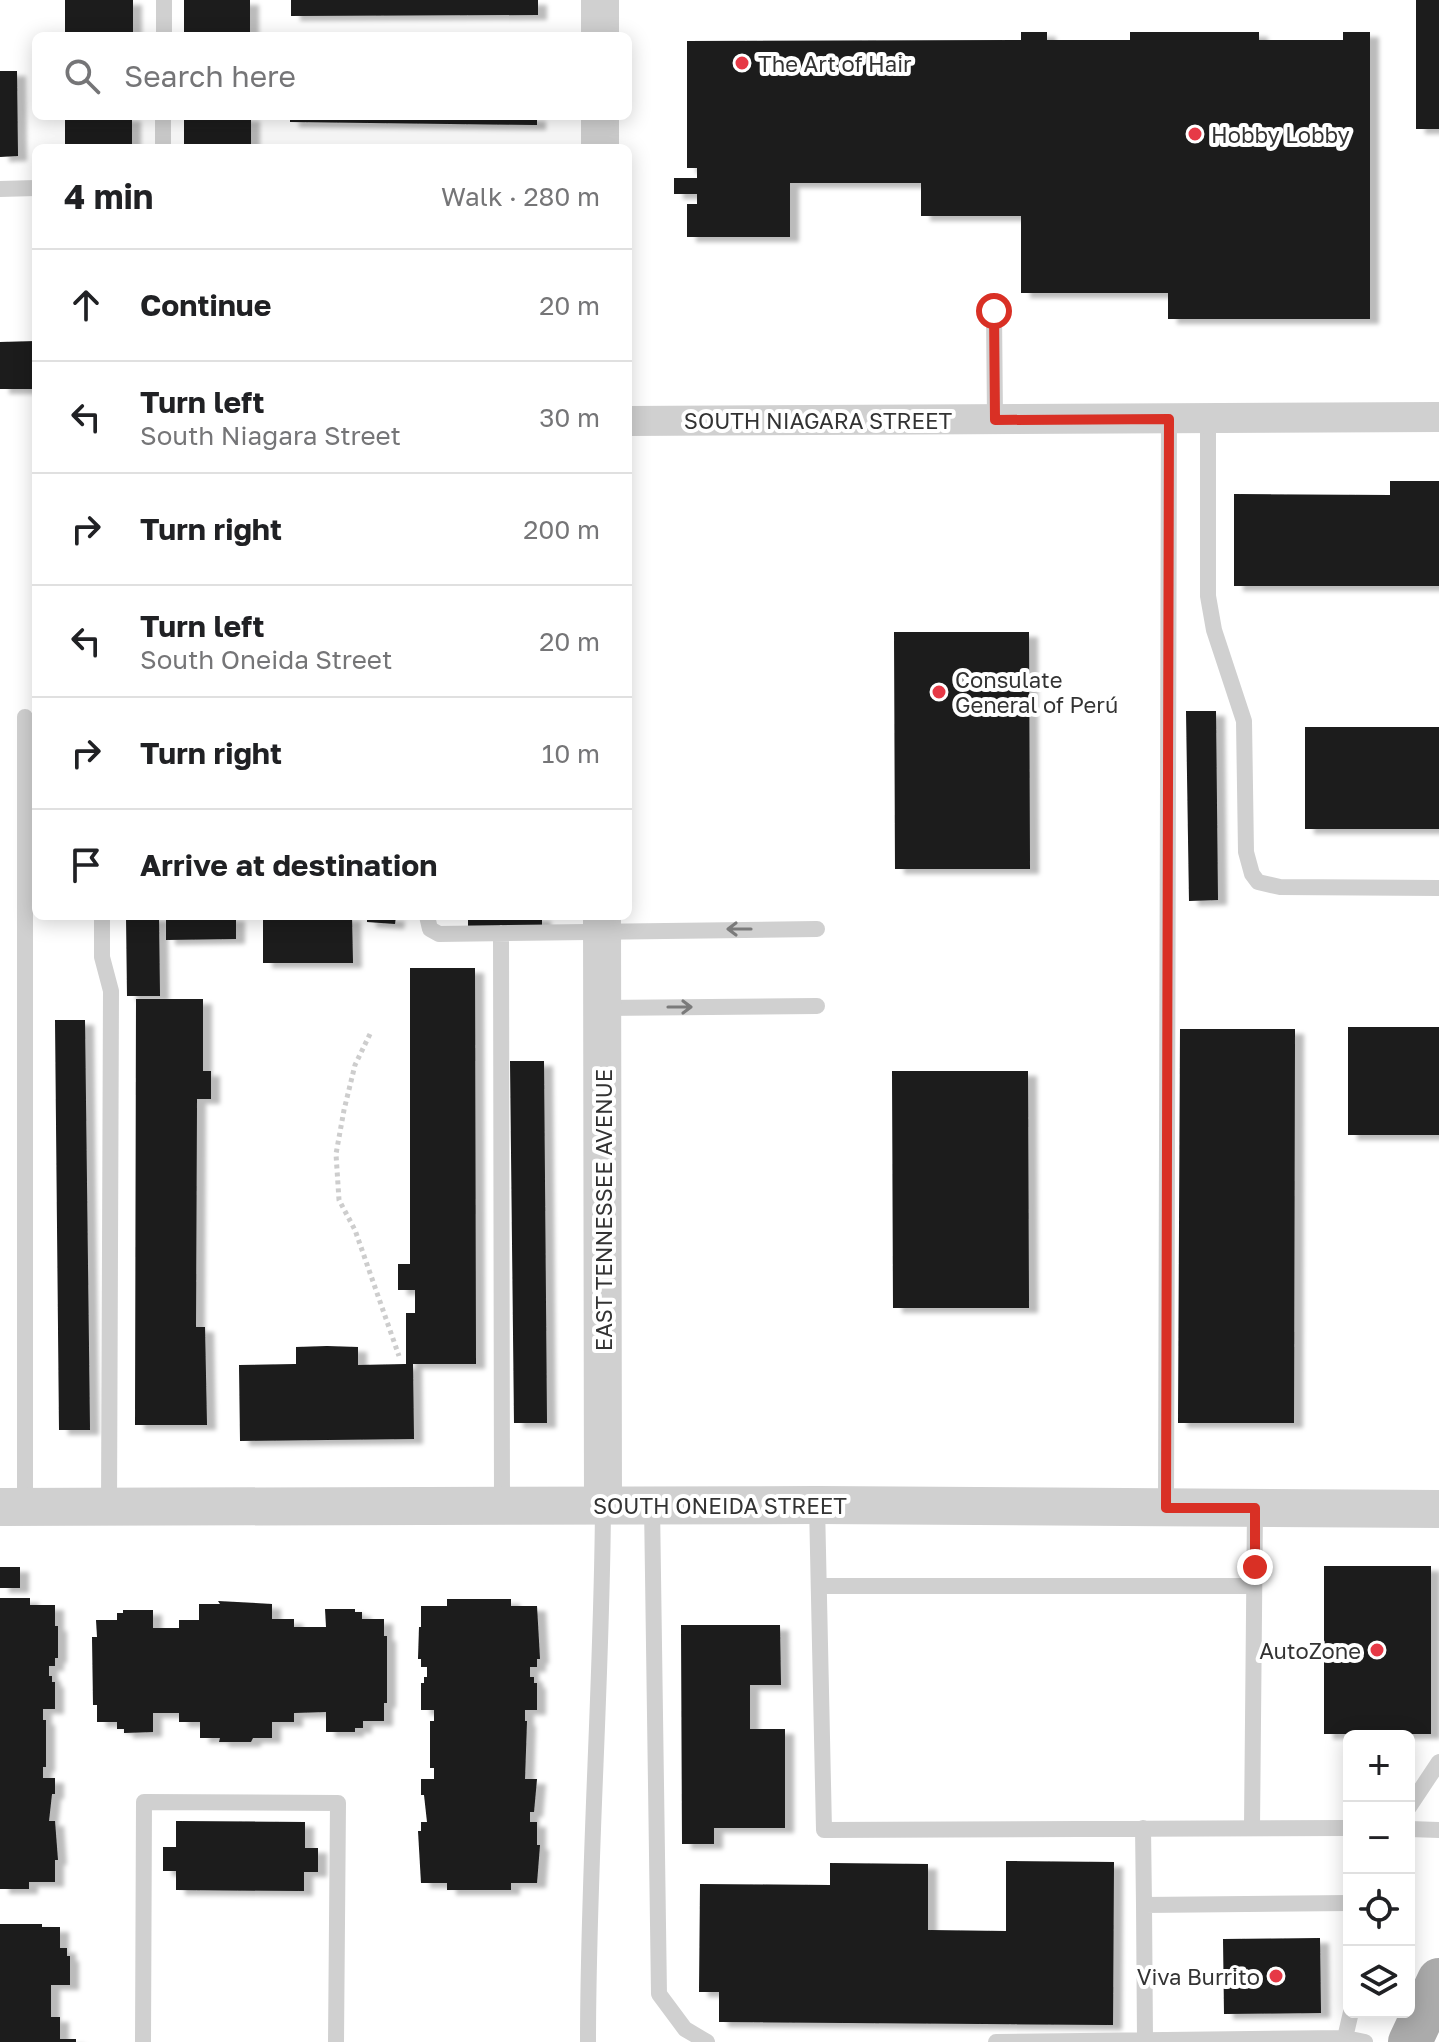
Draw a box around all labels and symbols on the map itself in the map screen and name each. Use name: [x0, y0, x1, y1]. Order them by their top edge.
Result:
place label: The Art of Hair: [758, 50, 912, 77]
marker: The Art of Hair: [733, 54, 751, 72]
place label: Hobby Lobby: [1211, 121, 1350, 148]
marker: Hobby Lobby: [1186, 125, 1204, 143]
route start: [976, 293, 1012, 329]
street label: SOUTH NIAGARA STREET: [684, 407, 953, 434]
place label: Consulate General of Perú: [955, 666, 1118, 718]
marker: Consulate General of Perú: [930, 683, 948, 701]
one-way arrow: [726, 921, 753, 937]
one-way arrow: [666, 999, 693, 1015]
street label: EAST TENNESSEE AVENUE: [590, 1069, 617, 1351]
street label: SOUTH ONEIDA STREET: [593, 1492, 847, 1519]
route end: [1237, 1549, 1273, 1585]
place label: AutoZone: [1259, 1637, 1361, 1664]
marker: AutoZone: [1368, 1641, 1386, 1659]
place label: Viva Burrito: [1137, 1963, 1260, 1990]
marker: Viva Burrito: [1267, 1967, 1285, 1985]

